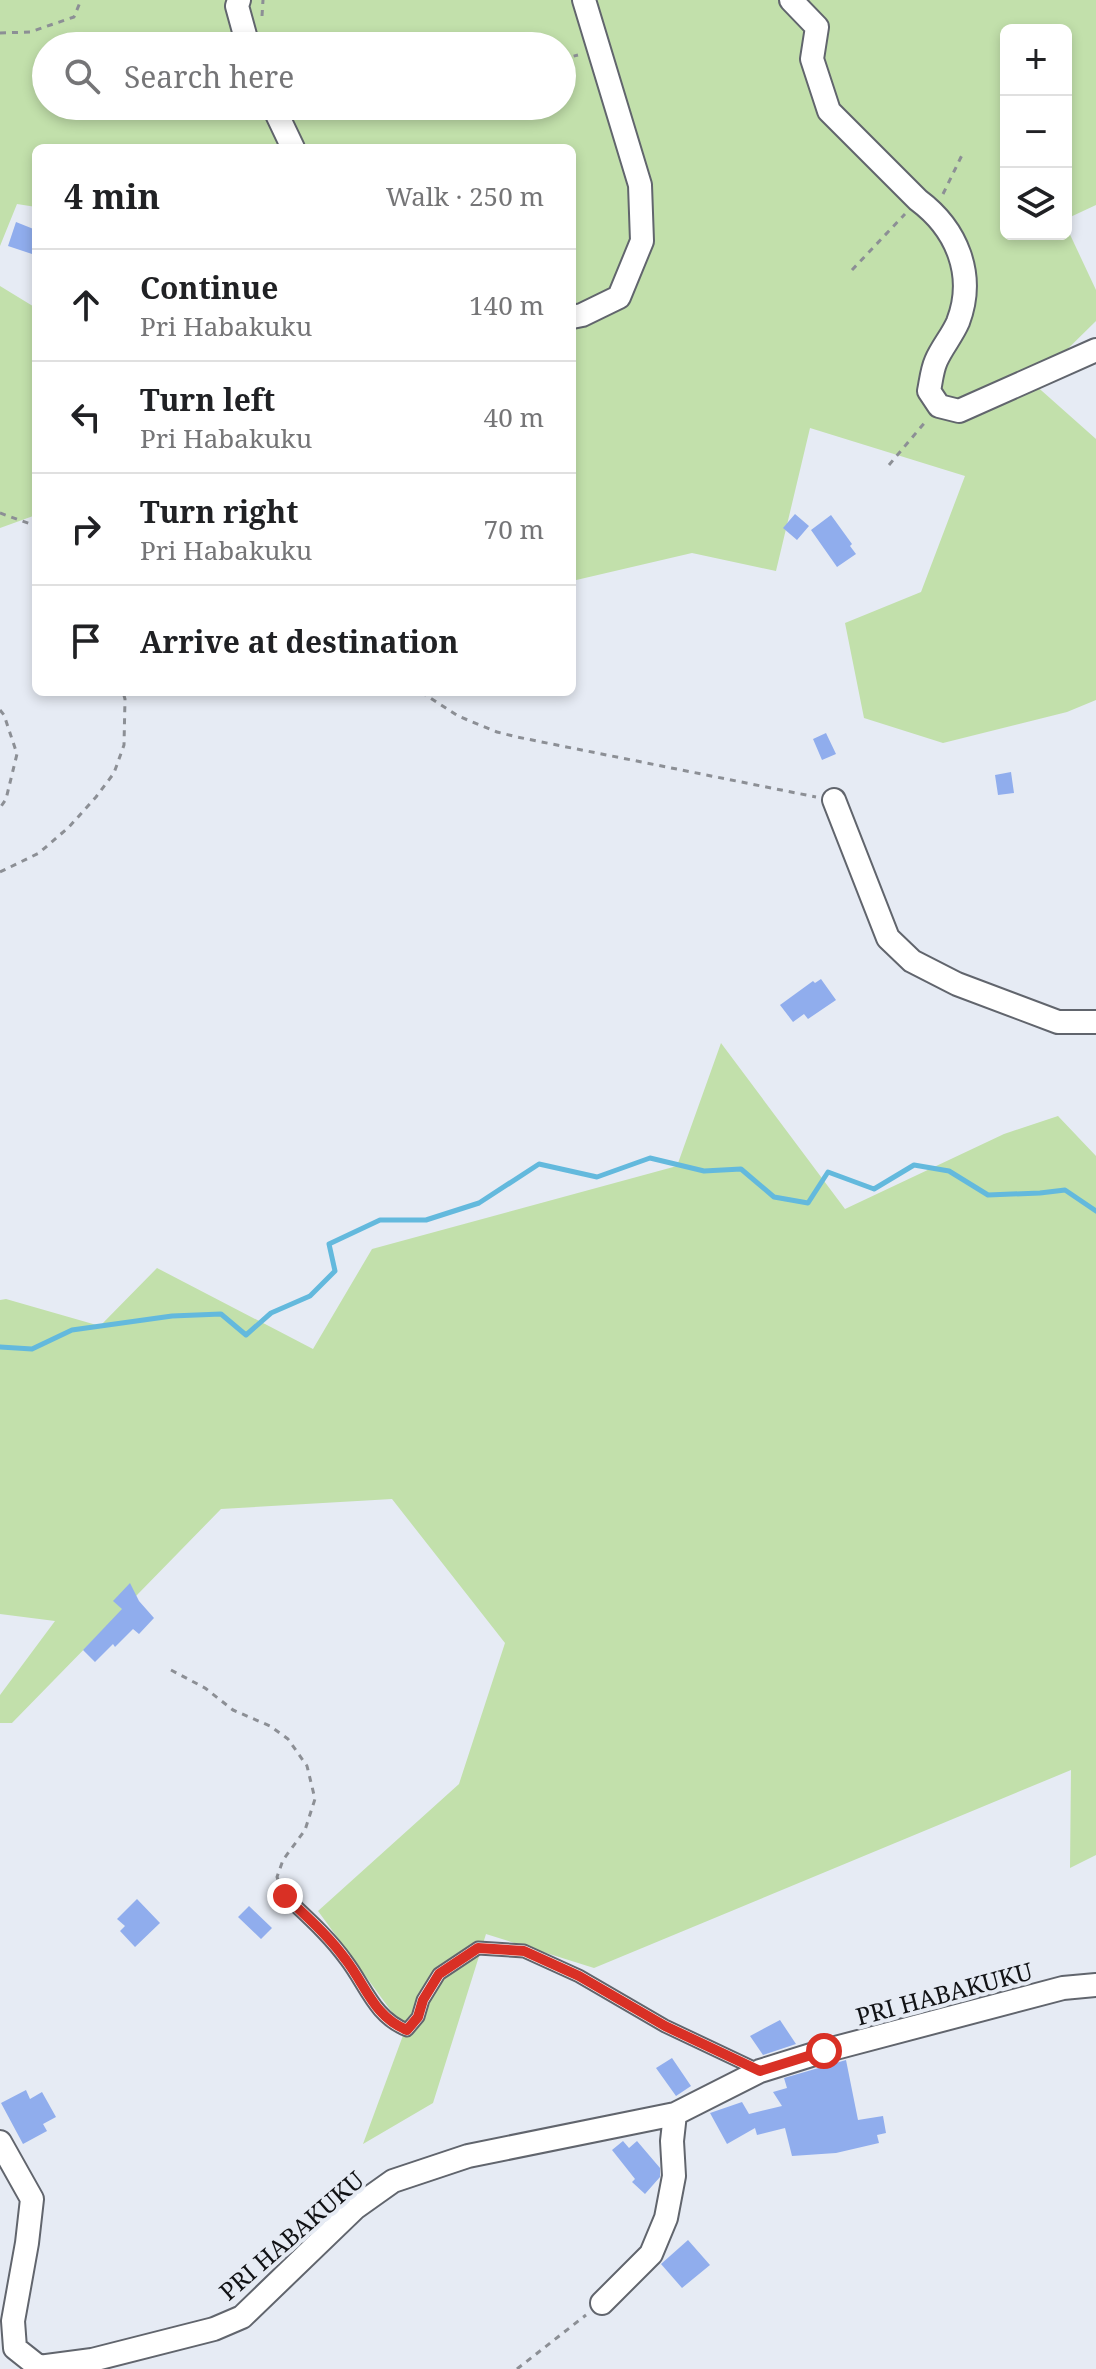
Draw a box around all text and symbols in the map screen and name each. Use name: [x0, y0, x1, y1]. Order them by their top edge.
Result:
map controls: [1000, 24, 1072, 240]
button: +: [1000, 24, 1072, 96]
search box: [32, 32, 576, 120]
icon: search: [60, 54, 104, 98]
text: Search here: [124, 56, 294, 97]
button: −: [1000, 96, 1072, 168]
button: layers: [1000, 168, 1072, 240]
text: 4 min: [64, 173, 160, 219]
text: Walk · 250 m: [386, 178, 544, 214]
text: Continue: [140, 267, 278, 308]
icon: ahead: [64, 283, 108, 327]
text: 140 m: [469, 287, 544, 323]
text: Pri Habakuku: [140, 308, 312, 344]
text: Turn left: [140, 379, 275, 420]
icon: left: [64, 395, 108, 439]
text: 40 m: [484, 399, 544, 435]
text: Pri Habakuku: [140, 420, 312, 456]
text: Turn right: [140, 491, 298, 532]
icon: right: [64, 507, 108, 551]
text: 70 m: [484, 511, 544, 547]
text: Pri Habakuku: [140, 532, 312, 568]
icon: arrive: [64, 619, 108, 663]
text: Arrive at destination: [140, 621, 459, 662]
route end: [267, 1878, 303, 1914]
street label: PRI HABAKUKU: [852, 1954, 1036, 2032]
route start: [806, 2033, 842, 2069]
street label: PRI HABAKUKU: [212, 2163, 370, 2307]

